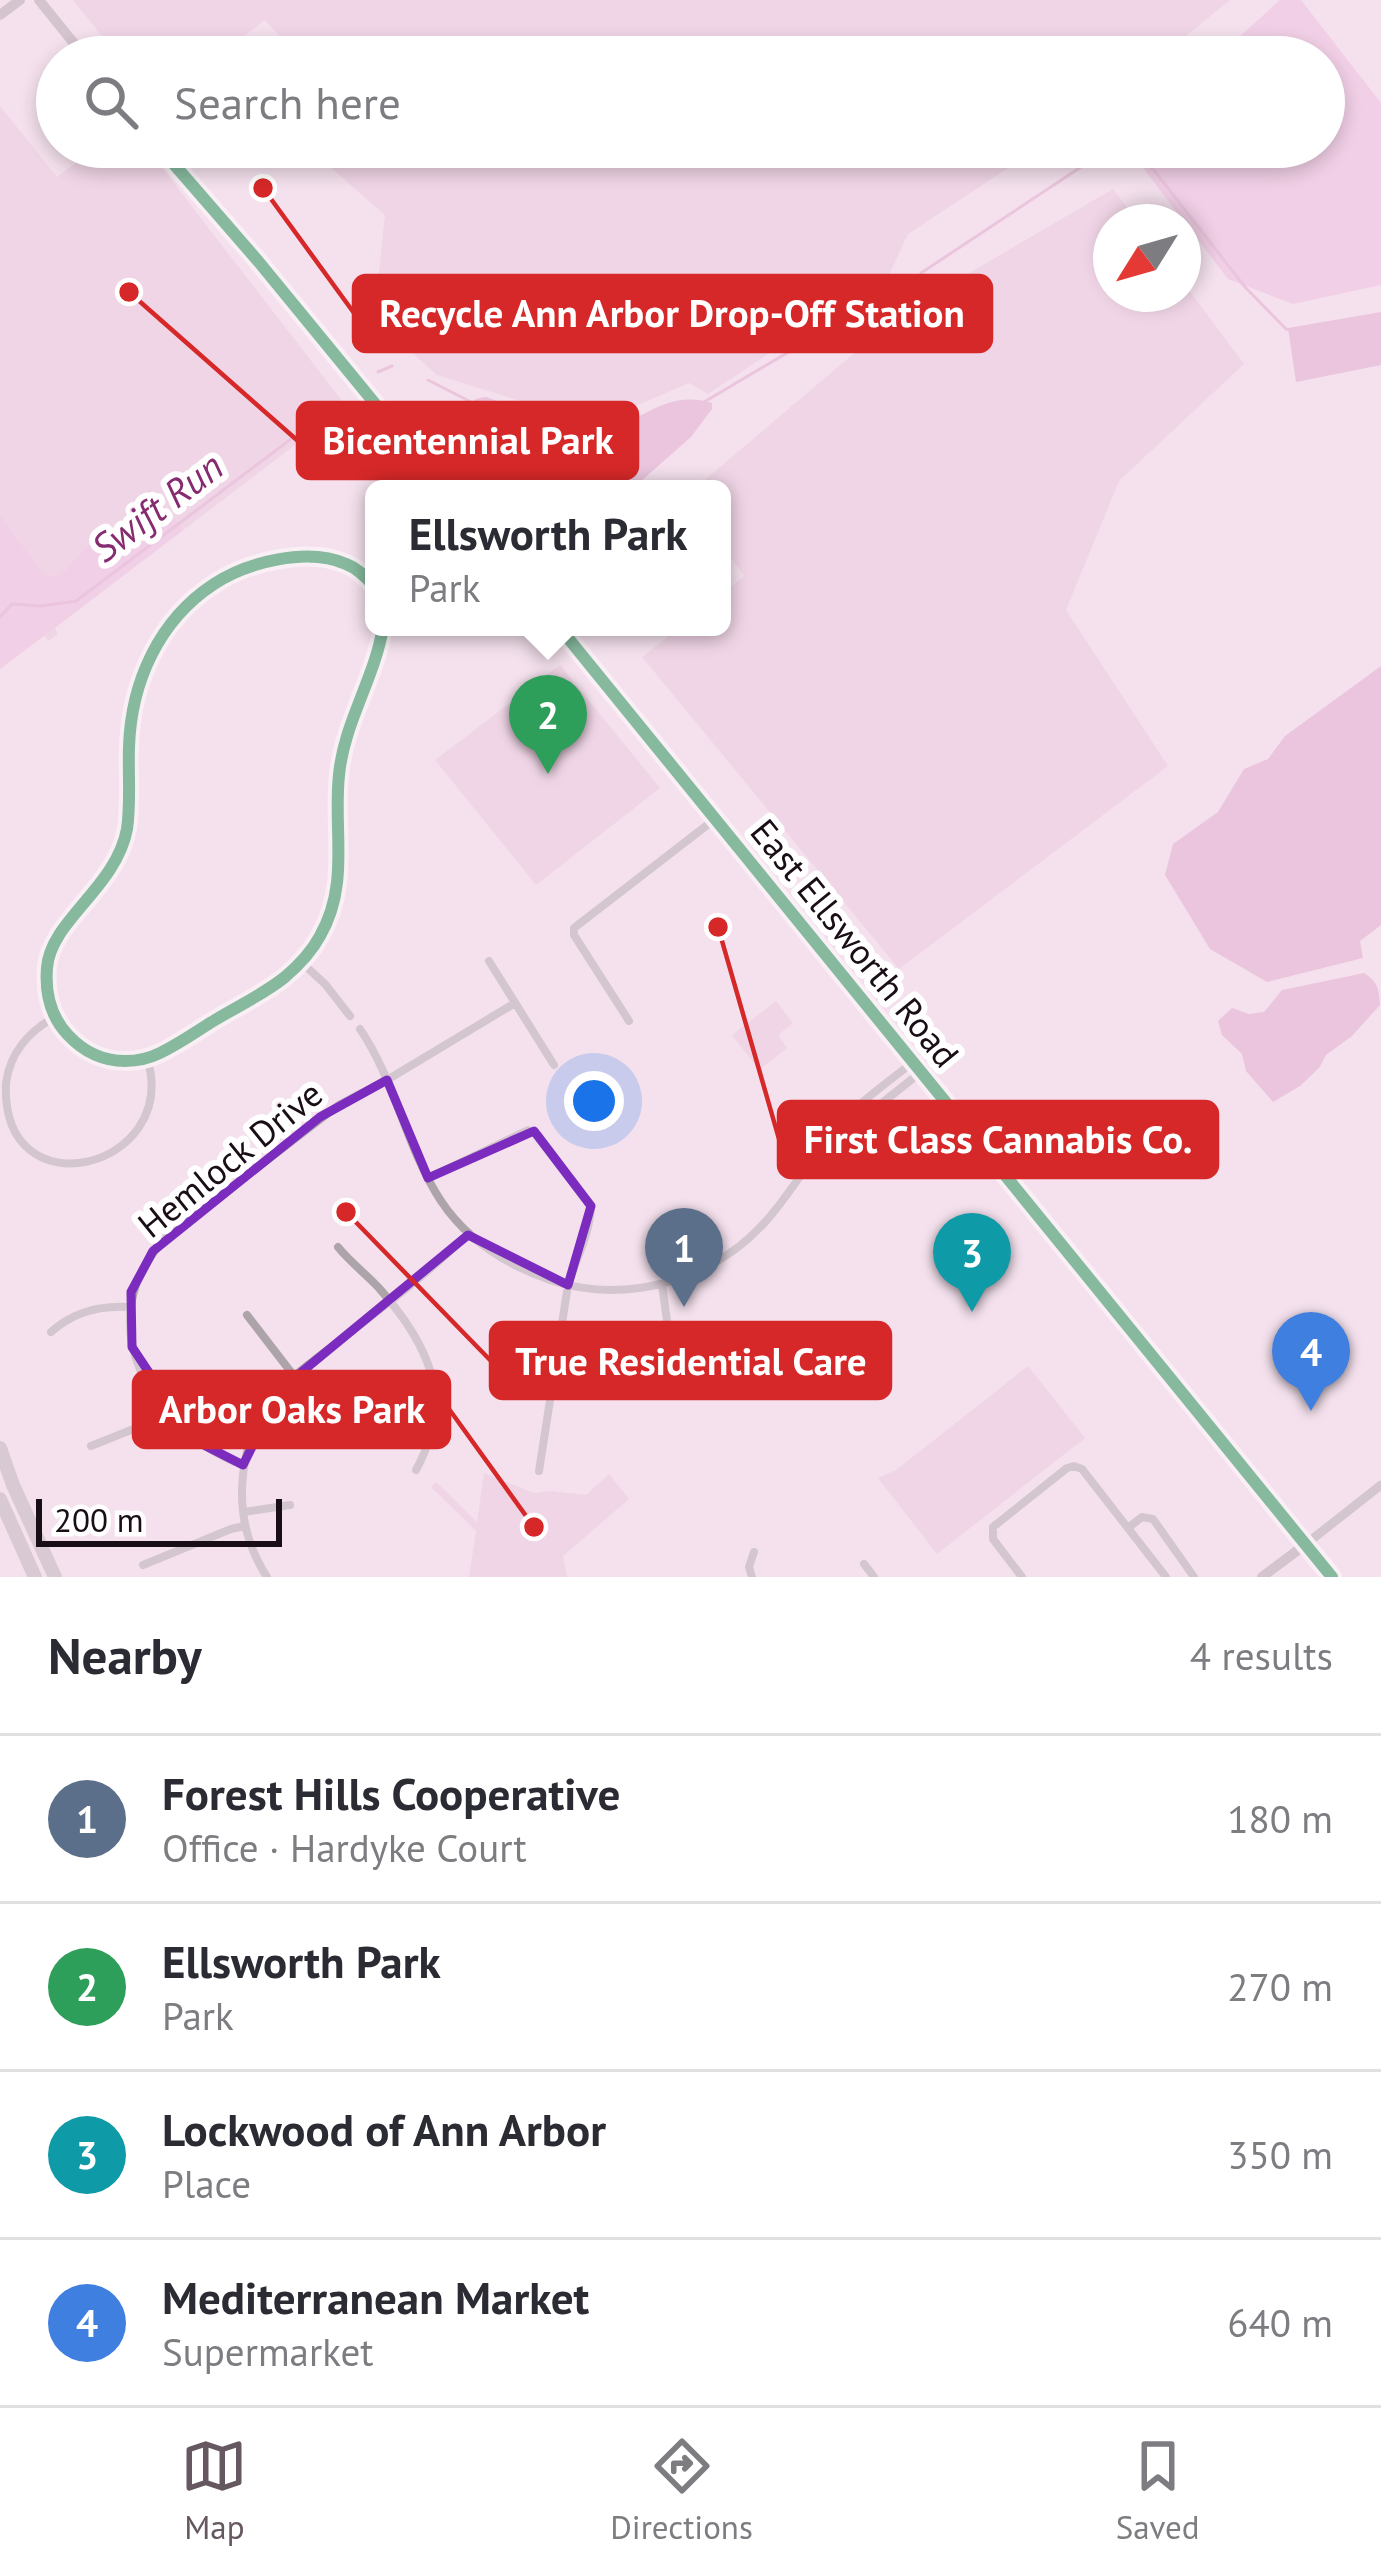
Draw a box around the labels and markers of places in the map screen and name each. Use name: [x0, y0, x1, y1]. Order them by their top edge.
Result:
callout: Recycle Ann Arbor Drop-Off Station: [354, 276, 991, 351]
callout: Bicentennial Park: [298, 403, 637, 478]
pin: 2: [509, 675, 587, 774]
callout: First Class Cannabis Co.: [779, 1102, 1217, 1177]
pin: 1: [645, 1208, 723, 1307]
pin: 3: [933, 1213, 1011, 1312]
pin: 4: [1272, 1312, 1350, 1411]
callout: True Residential Care: [491, 1323, 890, 1398]
callout: Arbor Oaks Park: [134, 1372, 449, 1447]

